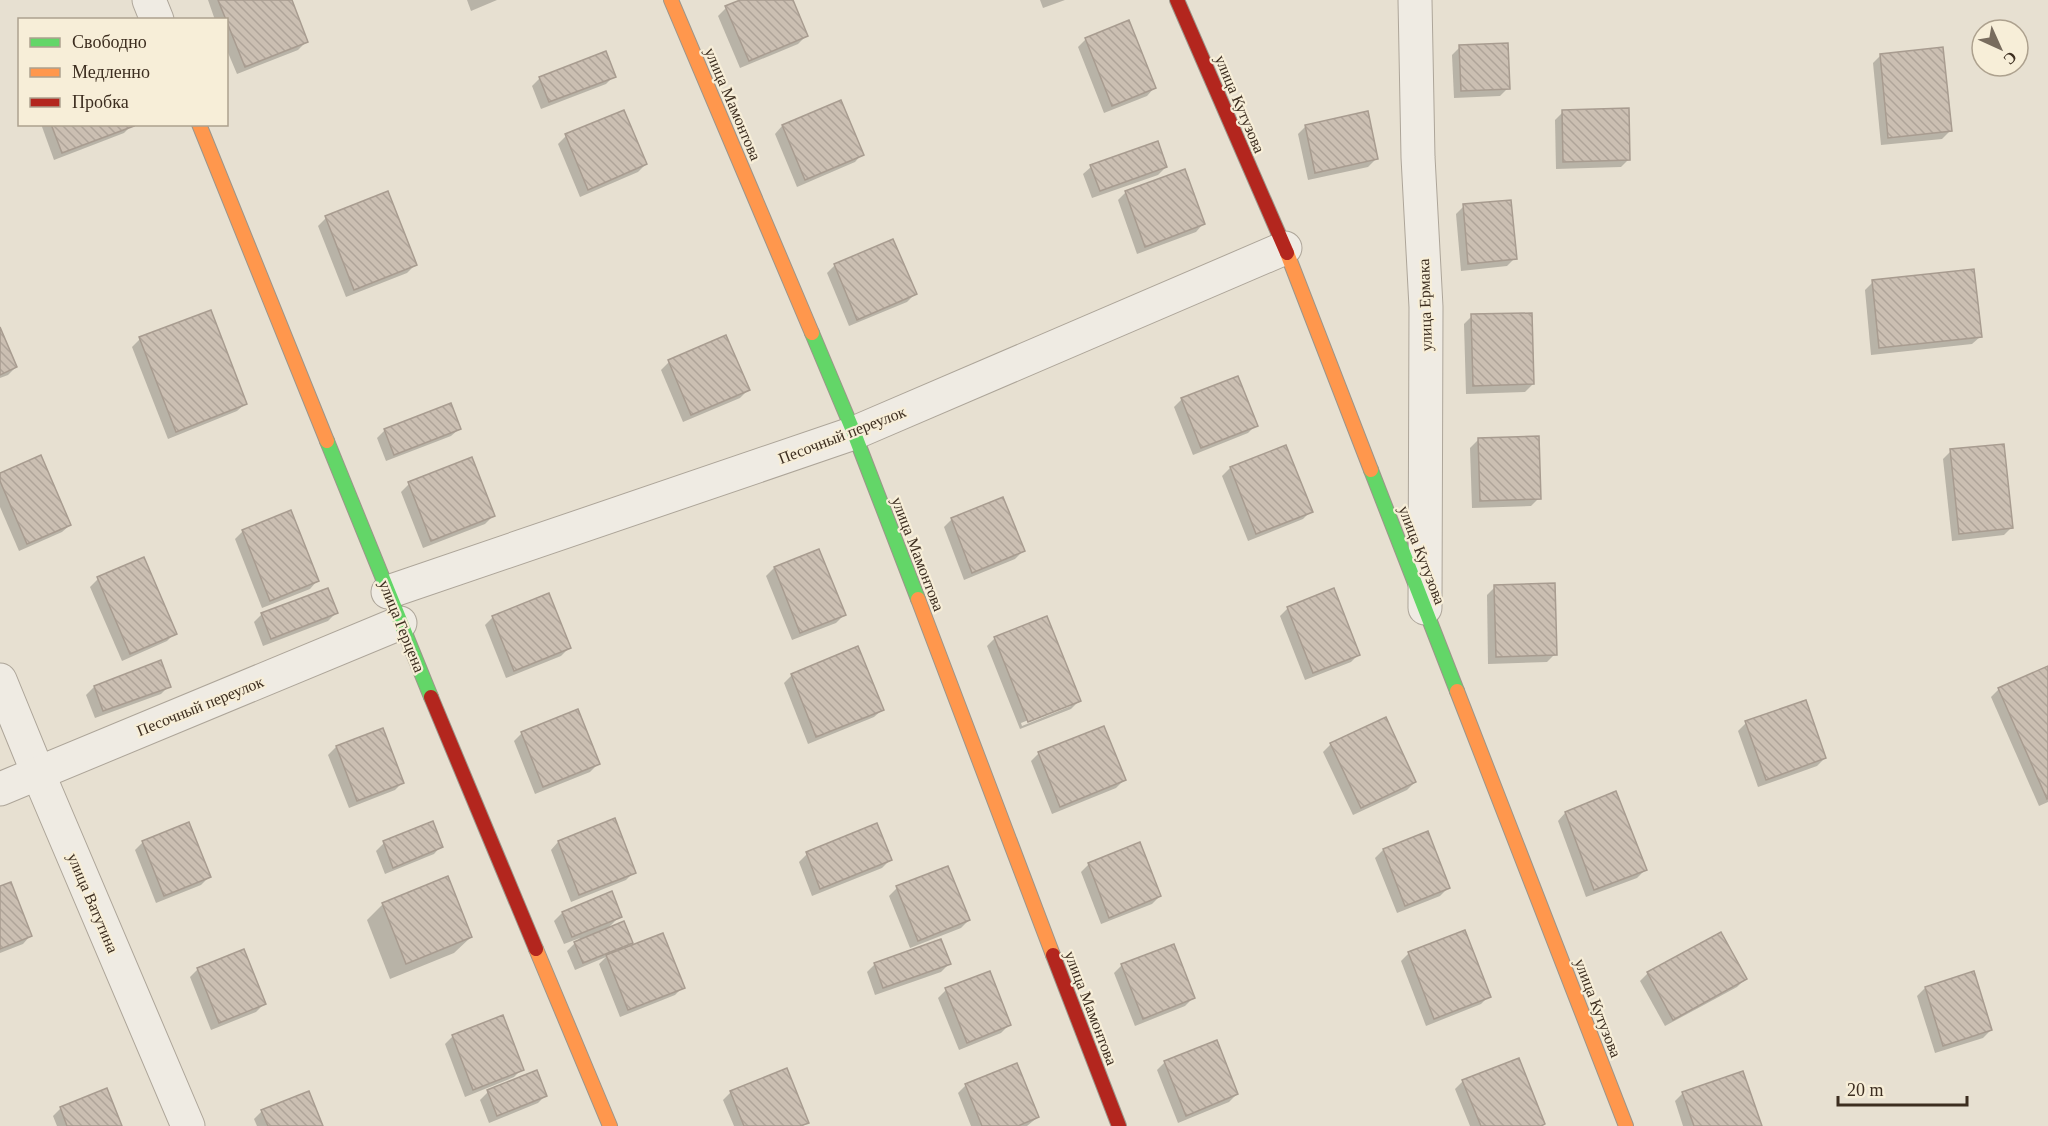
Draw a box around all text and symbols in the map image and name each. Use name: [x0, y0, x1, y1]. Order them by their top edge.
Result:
legend: [18, 18, 228, 126]
north arrow: [1970, 18, 2030, 78]
text: Свободно: [72, 32, 147, 52]
street label: улица Мамонтова: [701, 45, 764, 163]
text: С: [2000, 48, 2020, 68]
street label: улица Кутузова: [1211, 53, 1268, 156]
text: Медленно: [72, 62, 150, 82]
text: Пробка: [72, 92, 129, 112]
street label: улица Ермака: [1415, 258, 1436, 352]
street label: Песочный переулок: [776, 403, 909, 468]
street label: улица Мамонтова: [887, 495, 948, 614]
street label: улица Кутузова: [1394, 503, 1449, 607]
street label: улица Герцена: [375, 577, 428, 675]
street label: Песочный переулок: [134, 673, 266, 740]
street label: улица Ватутина: [63, 850, 122, 956]
street label: улица Мамонтова: [1060, 949, 1121, 1068]
street label: улица Кутузова: [1570, 956, 1625, 1060]
scale bar: [1838, 1069, 1967, 1107]
text: 20 m: [1847, 1080, 1884, 1100]

